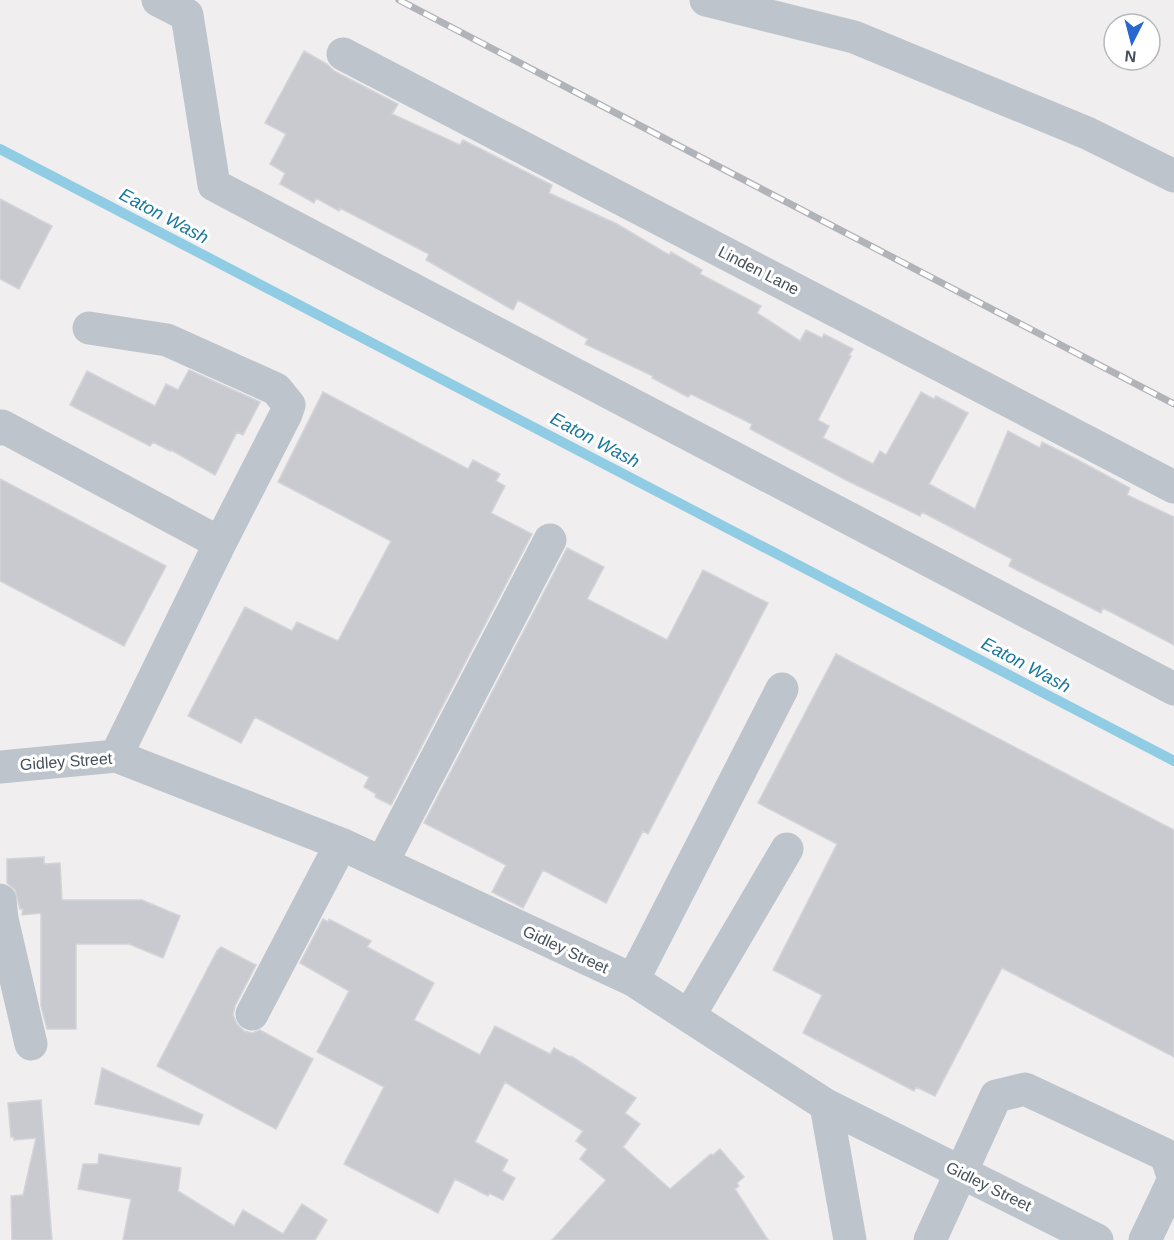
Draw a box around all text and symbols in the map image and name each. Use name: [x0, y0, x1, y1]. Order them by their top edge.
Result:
north arrow: [1102, 12, 1162, 72]
text: N: [1124, 47, 1137, 65]
water label: Eaton Wash: [116, 184, 212, 248]
street label: Linden Lane: [716, 243, 802, 298]
water label: Eaton Wash: [547, 408, 643, 472]
water label: Eaton Wash: [978, 633, 1074, 697]
street label: Gidley Street: [19, 750, 113, 773]
street label: Gidley Street: [520, 922, 612, 977]
street label: Gidley Street: [943, 1159, 1035, 1215]

